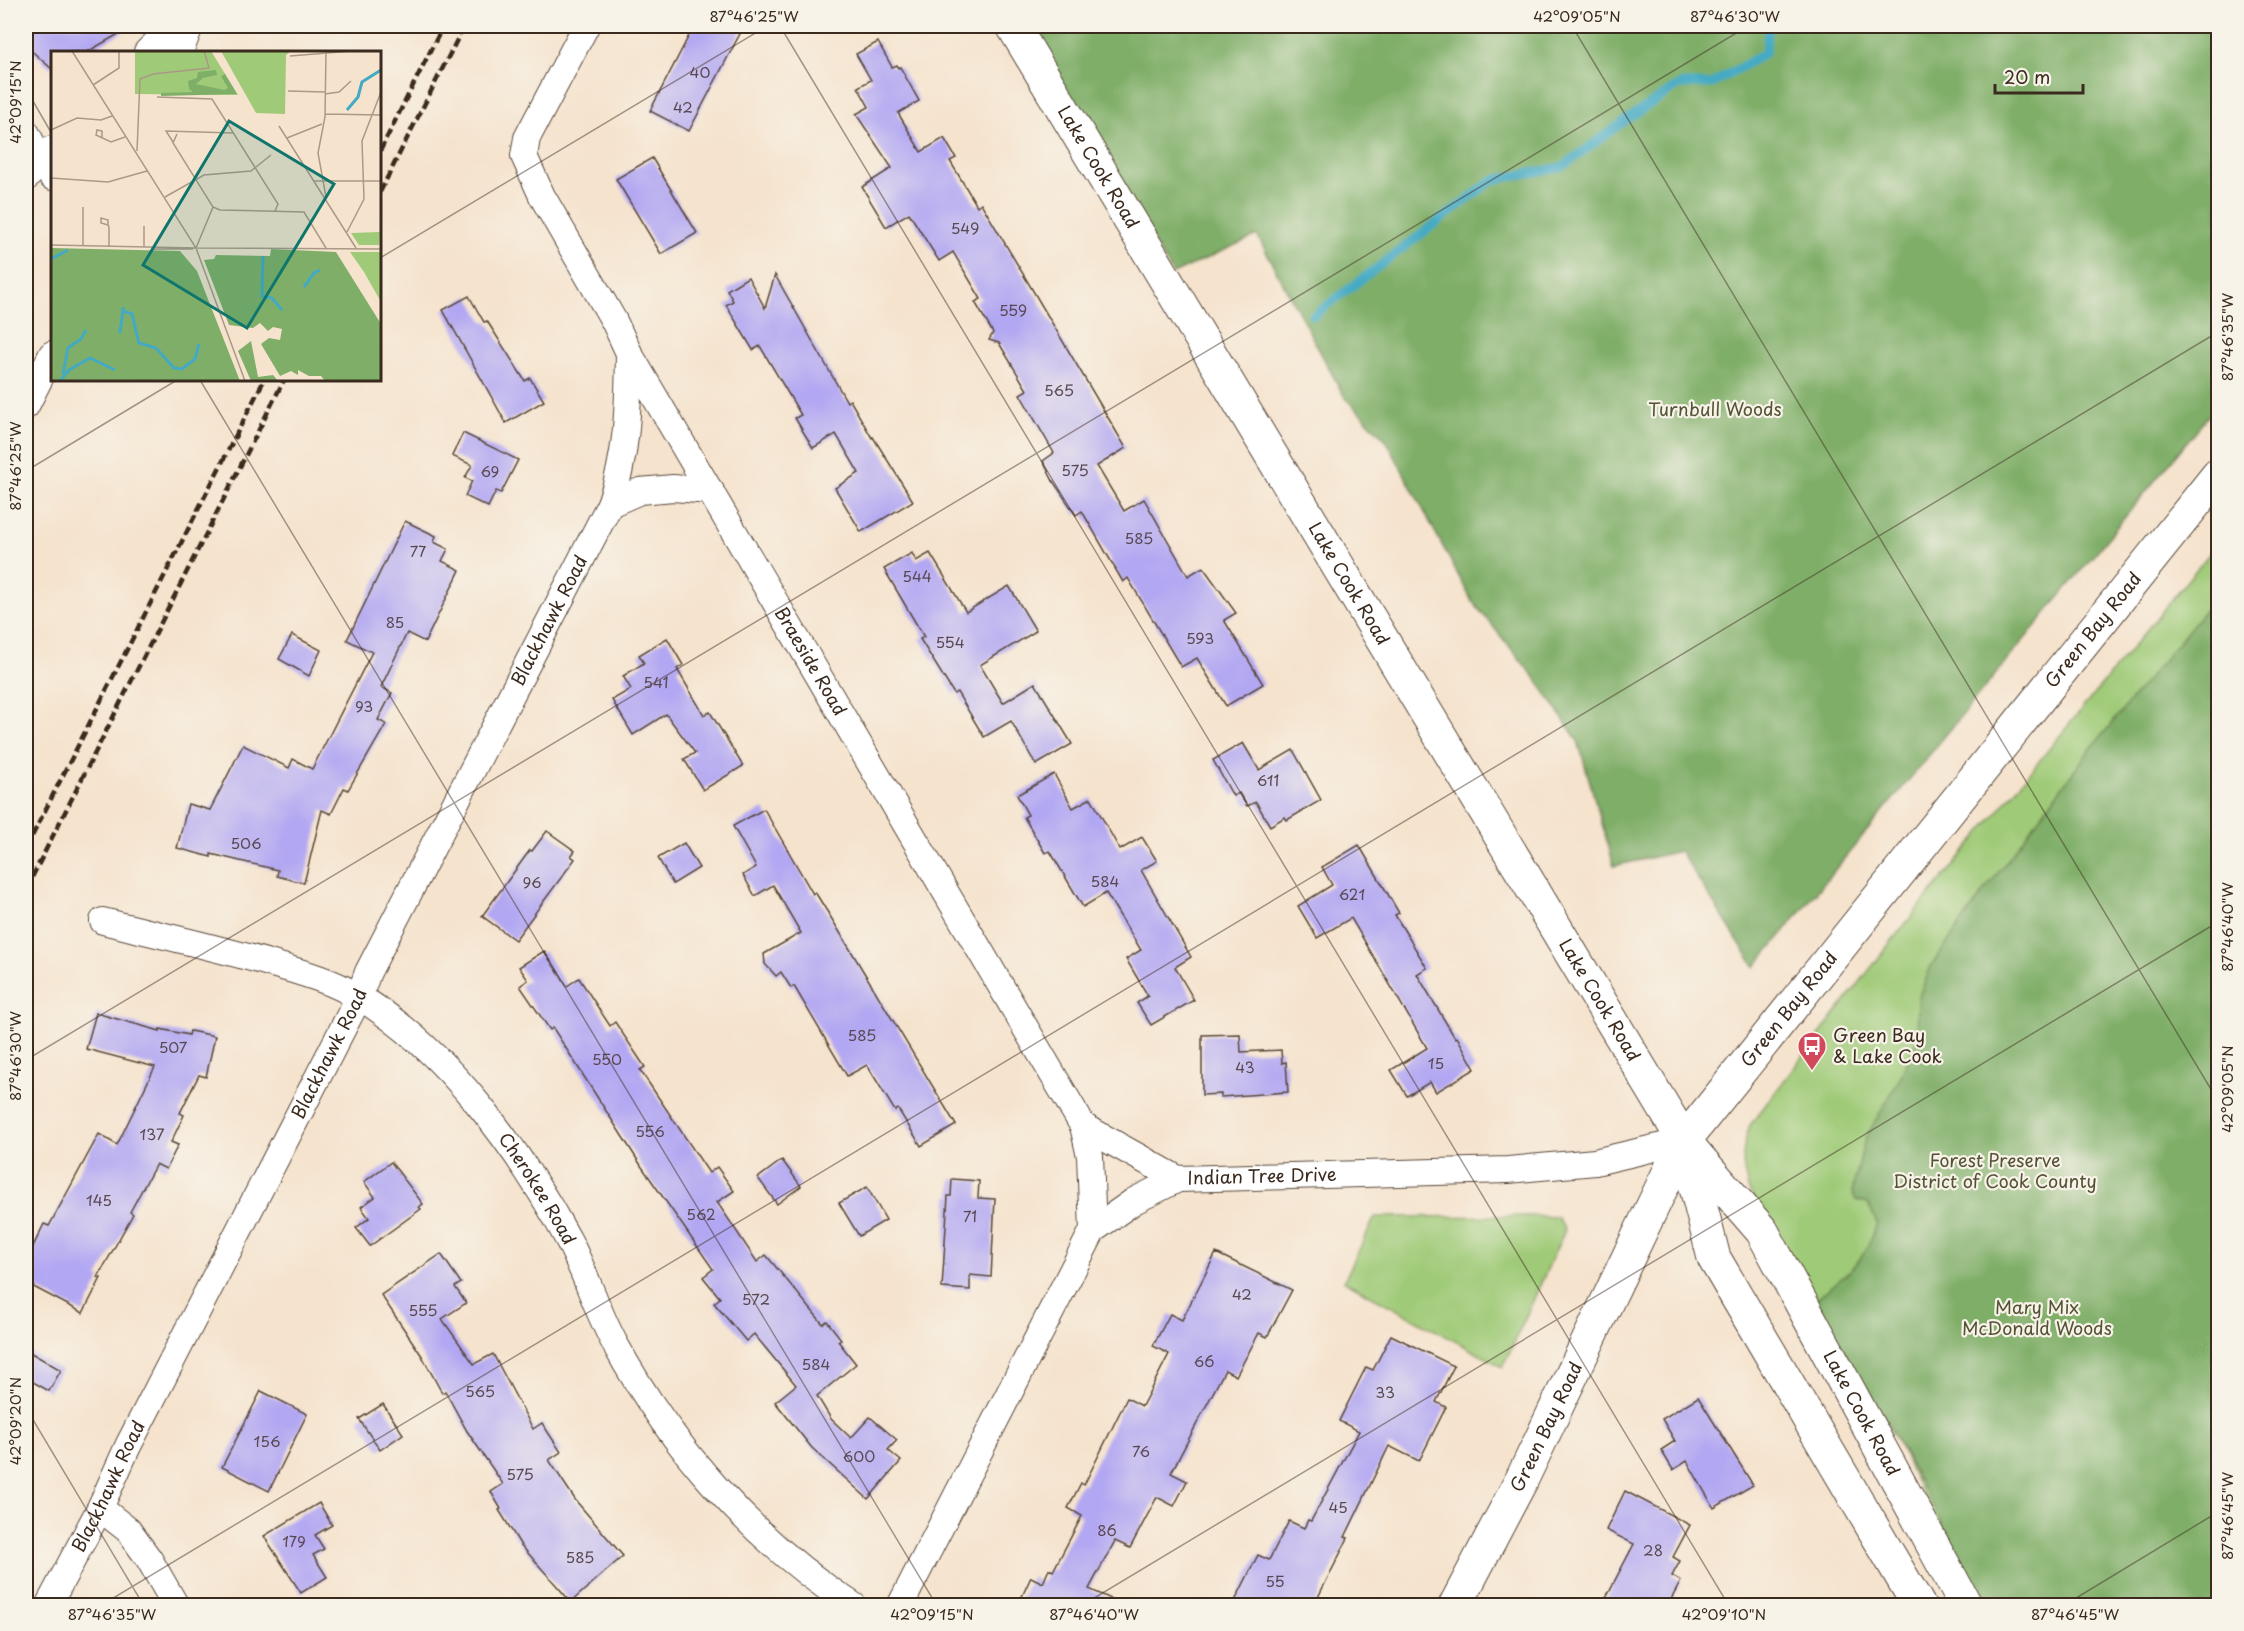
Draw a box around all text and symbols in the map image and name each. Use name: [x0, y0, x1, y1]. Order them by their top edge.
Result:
text: 87°46'25"W: [709, 4, 799, 27]
text: 42°09'05"N: [1533, 4, 1621, 27]
text: 87°46'30"W: [1690, 4, 1781, 27]
inset map: [51, 51, 381, 381]
scale bar: [1995, 57, 2084, 95]
text: 42°09'15"N: [3, 60, 26, 144]
house number: 40: [690, 60, 710, 83]
text: 20 m: [2004, 63, 2050, 90]
house number: 42: [673, 95, 693, 118]
street label: Lake Cook Road: [1052, 100, 1147, 233]
house number: 549: [951, 216, 979, 239]
text: 87°46'35"W: [2215, 292, 2238, 381]
house number: 559: [999, 298, 1027, 321]
house number: 565: [1044, 378, 1074, 401]
park label: Turnbull Woods: [1648, 395, 1782, 422]
text: 87°46'25"W: [3, 421, 26, 511]
house number: 575: [1061, 458, 1089, 481]
house number: 69: [481, 459, 499, 482]
street label: Lake Cook Road: [1302, 516, 1397, 650]
house number: 585: [1125, 526, 1153, 549]
house number: 77: [410, 539, 426, 562]
street label: Blackhawk Road: [503, 550, 593, 690]
house number: 544: [902, 564, 932, 587]
street label: Green Bay Road: [2038, 566, 2147, 693]
street label: Braeside Road: [769, 601, 854, 720]
house number: 85: [386, 610, 404, 633]
house number: 593: [1186, 626, 1214, 649]
house number: 554: [935, 630, 965, 653]
house number: 541: [643, 670, 669, 693]
house number: 93: [355, 694, 373, 717]
house number: 611: [1257, 768, 1279, 791]
house number: 506: [230, 831, 262, 854]
house number: 584: [1091, 869, 1120, 892]
house number: 96: [523, 870, 542, 893]
house number: 621: [1339, 882, 1365, 905]
text: 87°46'40"W: [2215, 882, 2238, 972]
street label: Lake Cook Road: [1553, 933, 1648, 1066]
street label: Green Bay Road: [1733, 945, 1843, 1072]
street label: Blackhawk Road: [284, 985, 373, 1123]
text: 87°46'30"W: [3, 1010, 26, 1101]
place label: Green Bay & Lake Cook: [1833, 1021, 1942, 1069]
house number: 585: [848, 1023, 876, 1046]
bus stop icon: Green Bay & Lake Cook: [1796, 1030, 1828, 1072]
house number: 507: [159, 1035, 188, 1058]
text: 42°09'05"N: [2215, 1045, 2238, 1133]
house number: 550: [592, 1047, 622, 1070]
house number: 15: [1428, 1051, 1444, 1074]
house number: 43: [1235, 1055, 1255, 1078]
house number: 556: [635, 1119, 665, 1142]
house number: 137: [140, 1122, 165, 1145]
street label: Cherokee Road: [493, 1126, 584, 1249]
park label: Forest Preserve District of Cook County: [1893, 1146, 2097, 1194]
street label: Indian Tree Drive: [1187, 1160, 1337, 1191]
house number: 145: [86, 1188, 112, 1211]
house number: 562: [686, 1202, 716, 1225]
house number: 71: [963, 1204, 977, 1227]
house number: 42: [1232, 1282, 1252, 1305]
house number: 572: [742, 1287, 770, 1310]
park label: Mary Mix McDonald Woods: [1962, 1293, 2112, 1341]
house number: 555: [408, 1298, 438, 1321]
street label: Lake Cook Road: [1817, 1345, 1908, 1480]
house number: 66: [1194, 1349, 1214, 1372]
house number: 584: [802, 1352, 831, 1375]
street label: Green Bay Road: [1502, 1357, 1588, 1496]
text: 42°09'20"N: [3, 1377, 26, 1465]
house number: 565: [465, 1379, 495, 1402]
house number: 33: [1375, 1380, 1395, 1403]
street label: Blackhawk Road: [64, 1415, 151, 1557]
house number: 156: [254, 1429, 280, 1452]
house number: 76: [1132, 1439, 1150, 1462]
house number: 600: [843, 1444, 875, 1467]
house number: 575: [506, 1462, 534, 1485]
text: 87°46'45"W: [2215, 1471, 2238, 1560]
house number: 45: [1328, 1495, 1348, 1518]
house number: 86: [1097, 1518, 1117, 1541]
house number: 179: [282, 1529, 306, 1552]
house number: 28: [1643, 1538, 1663, 1561]
house number: 585: [566, 1545, 594, 1568]
house number: 55: [1265, 1569, 1285, 1592]
text: 87°46'35"W: [68, 1602, 157, 1625]
text: 42°09'15"N: [890, 1602, 974, 1625]
text: 87°46'40"W: [1049, 1602, 1139, 1625]
text: 42°09'10"N: [1682, 1602, 1766, 1625]
text: 87°46'45"W: [2031, 1602, 2120, 1625]

